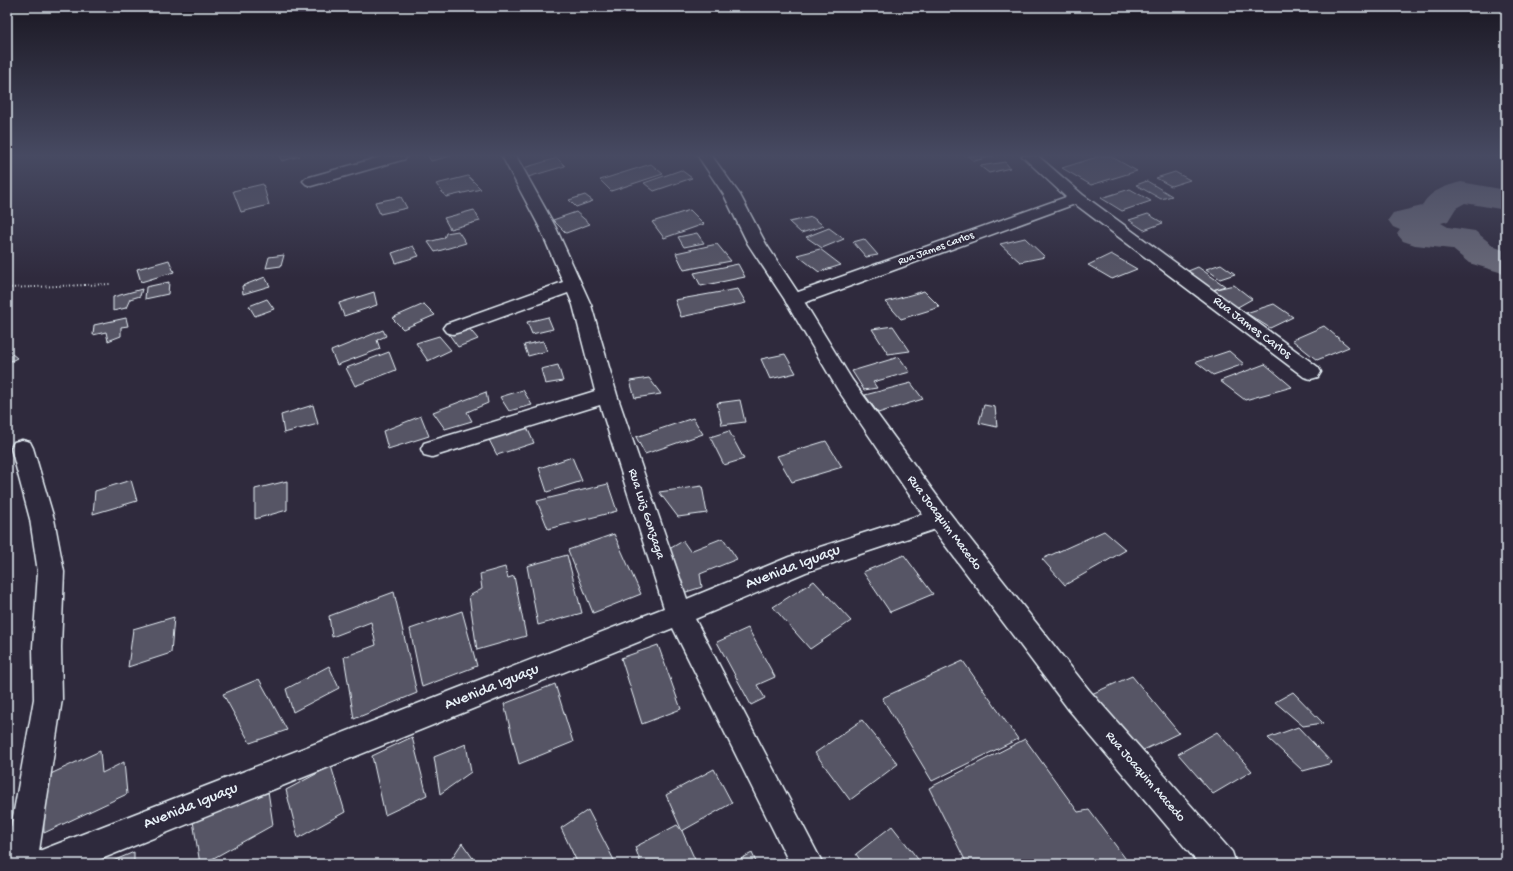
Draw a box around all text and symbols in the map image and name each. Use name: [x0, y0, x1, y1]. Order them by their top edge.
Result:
street label: Rua James Carlos: [896, 229, 976, 268]
street label: Rua James Carlos: [1210, 294, 1295, 363]
street label: Rua Luiz Gonzaga: [624, 467, 668, 562]
street label: Rua Joaquim Macedo: [903, 473, 985, 574]
street label: Avenida Iguaçu: [743, 541, 844, 595]
street label: Avenida Iguaçu: [442, 660, 542, 716]
street label: Rua Joaquim Macedo: [1102, 729, 1188, 825]
street label: Avenida Iguaçu: [141, 779, 241, 835]

